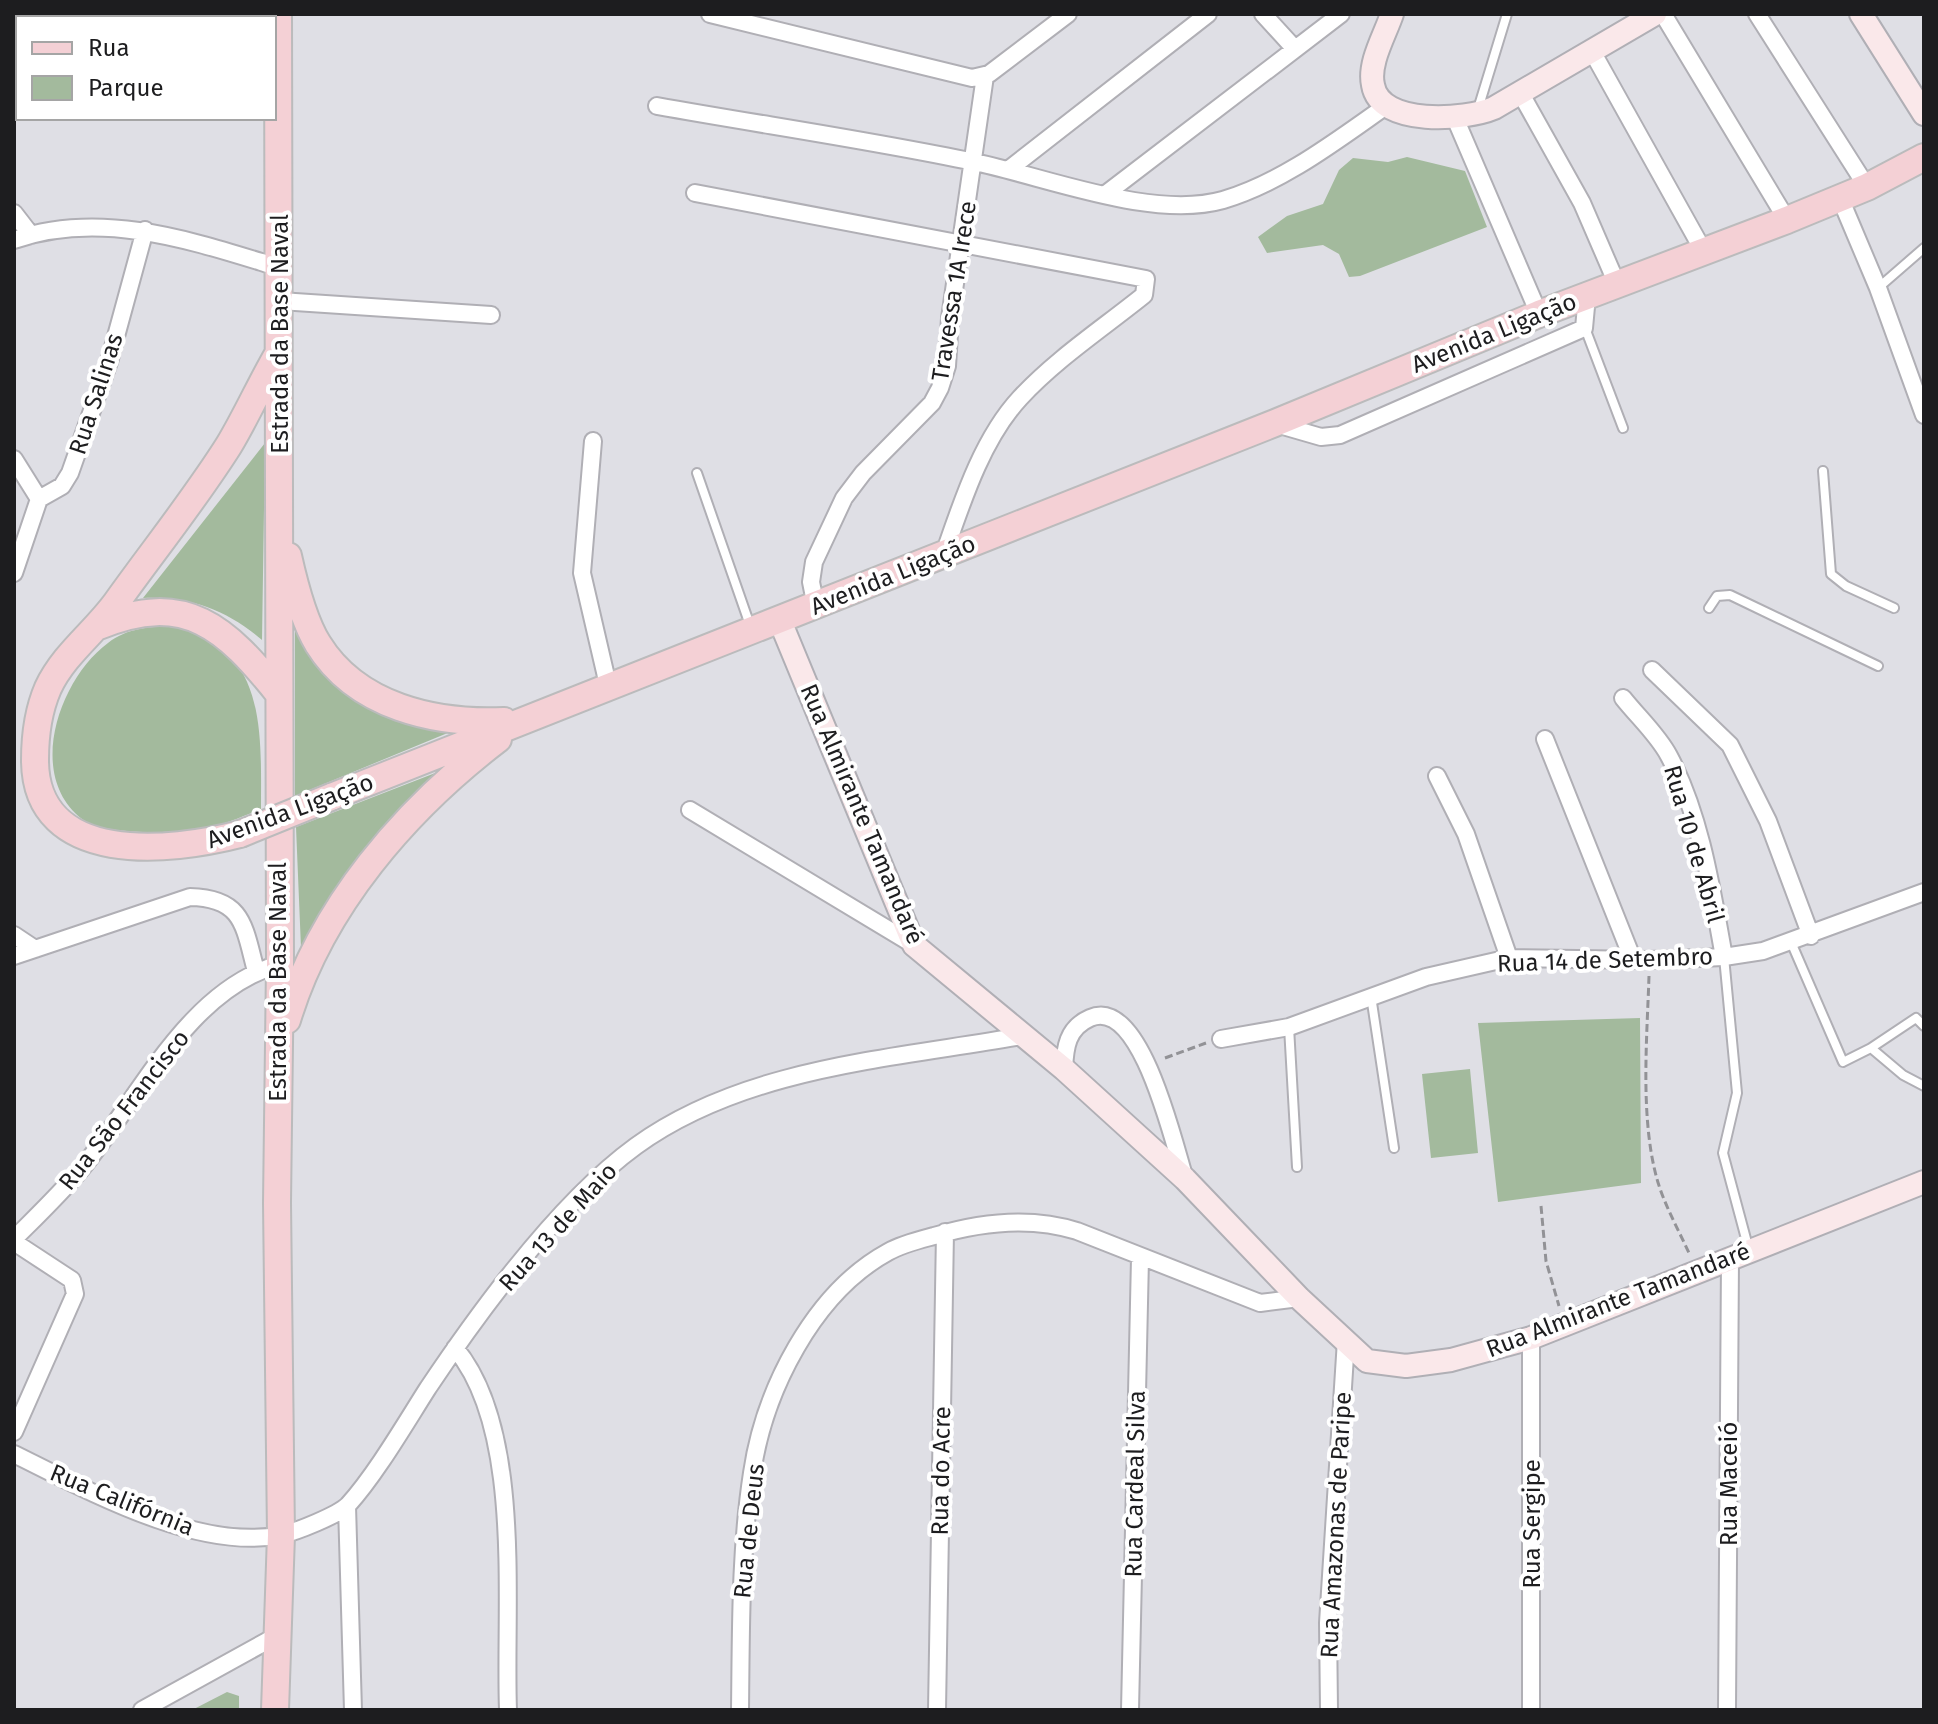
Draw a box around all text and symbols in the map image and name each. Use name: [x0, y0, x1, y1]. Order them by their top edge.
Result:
legend: [16, 16, 276, 120]
text: Rua: [88, 34, 130, 62]
text: Parque: [88, 74, 164, 102]
street label: Travessa 1A Irece: [926, 199, 982, 383]
street label: Estrada da Base Naval: [266, 214, 294, 454]
street label: Avenida Ligação: [1408, 287, 1580, 379]
street label: Rua Salinas: [63, 330, 129, 458]
street label: Avenida Ligação: [807, 529, 979, 621]
street label: Rua Almirante Tamandaré: [794, 680, 930, 948]
street label: Rua 10 de Abril: [1658, 762, 1730, 926]
street label: Avenida Ligação: [203, 768, 377, 854]
street label: Estrada da Base Naval: [264, 862, 292, 1102]
street label: Rua 14 de Setembro: [1496, 942, 1714, 978]
street label: Rua São Francisco: [53, 1024, 195, 1196]
street label: Rua 13 de Maio: [493, 1157, 623, 1297]
street label: Rua Almirante Tamandaré: [1482, 1237, 1754, 1363]
street label: Rua Cardeal Silva: [1119, 1390, 1151, 1578]
street label: Rua Amazonas de Paripe: [1315, 1391, 1357, 1659]
street label: Rua do Acre: [926, 1406, 956, 1536]
street label: Rua Maceió: [1715, 1422, 1743, 1546]
street label: Rua Califórnia: [46, 1458, 198, 1542]
street label: Rua Sergipe: [1518, 1459, 1546, 1589]
street label: Rua de Deus: [728, 1462, 770, 1600]

